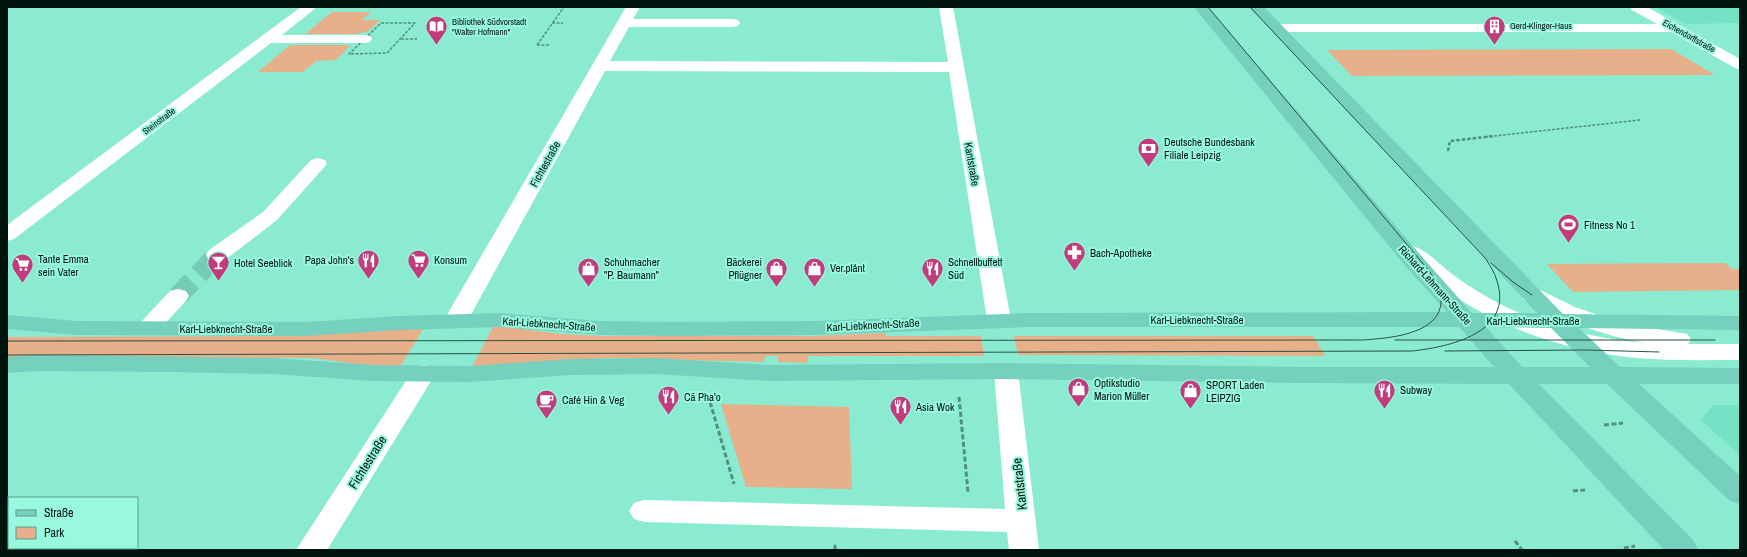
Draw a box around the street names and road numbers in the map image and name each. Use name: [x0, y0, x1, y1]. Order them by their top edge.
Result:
street label: Eichendorffstraße: [1660, 17, 1718, 55]
street label: Steinstraße: [140, 105, 178, 137]
street label: Fichtestraße: [527, 138, 563, 190]
street label: Kantstraße: [961, 141, 983, 187]
street label: Richard-Lehmann-Straße: [1396, 242, 1474, 328]
street label: Karl-Liebknecht-Straße: [1150, 313, 1244, 327]
street label: Karl-Liebknecht-Straße: [502, 314, 596, 334]
street label: Karl-Liebknecht-Straße: [1486, 314, 1580, 328]
street label: Karl-Liebknecht-Straße: [826, 316, 920, 334]
street label: Karl-Liebknecht-Straße: [179, 322, 273, 336]
street label: Fichtestraße: [344, 432, 391, 492]
street label: Kantstraße: [1008, 457, 1031, 511]

